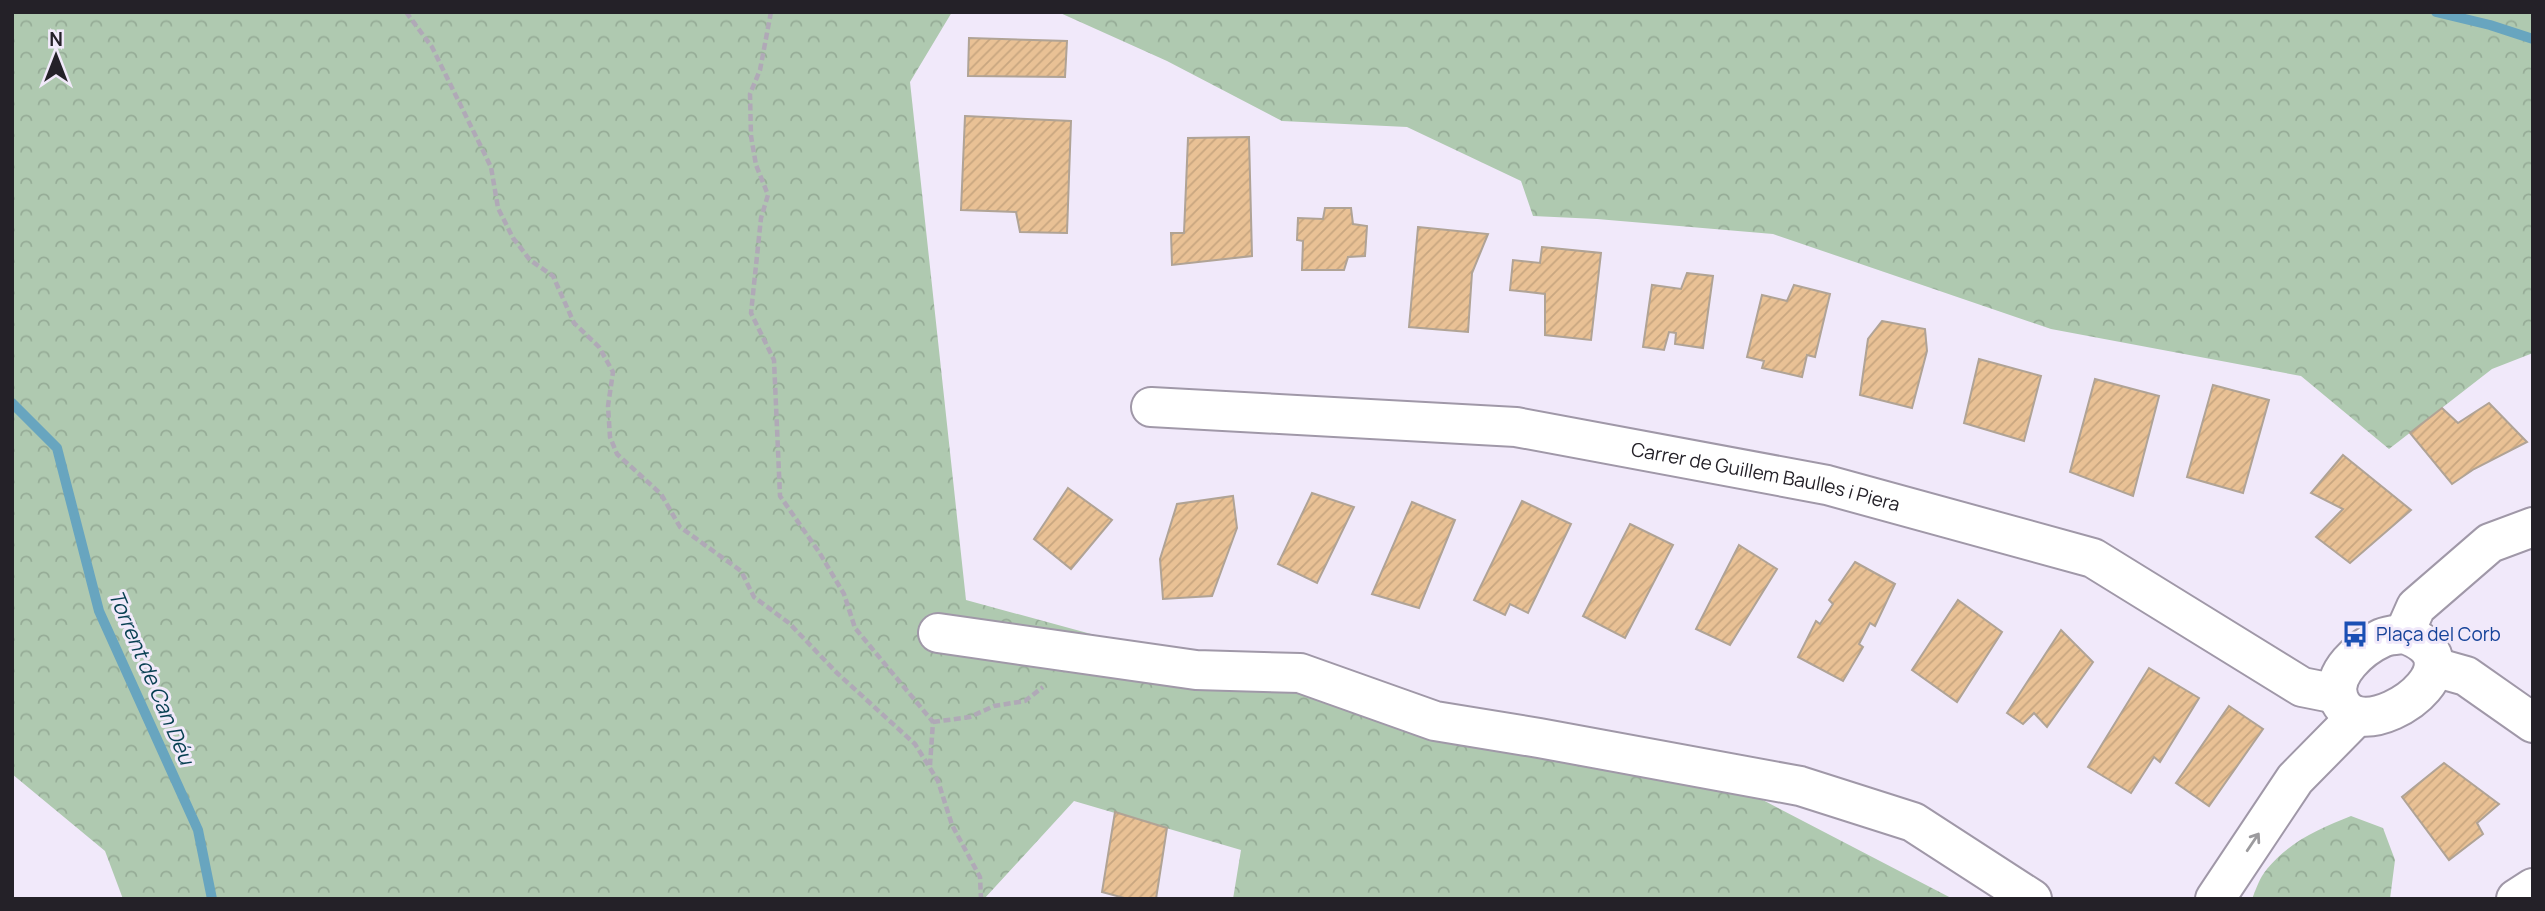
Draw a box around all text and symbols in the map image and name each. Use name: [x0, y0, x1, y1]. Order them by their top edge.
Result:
north arrow: [21, 21, 91, 91]
text: N: [49, 26, 63, 52]
street label: Carrer de Guillem Baulles i Piera: [1629, 436, 1903, 517]
water label: Torrent de Can Déu: [103, 586, 202, 770]
bus stop icon: Plaça del Corb: [2340, 619, 2370, 649]
place label: Plaça del Corb: [2376, 621, 2501, 647]
one-way arrow: [2246, 833, 2260, 852]

